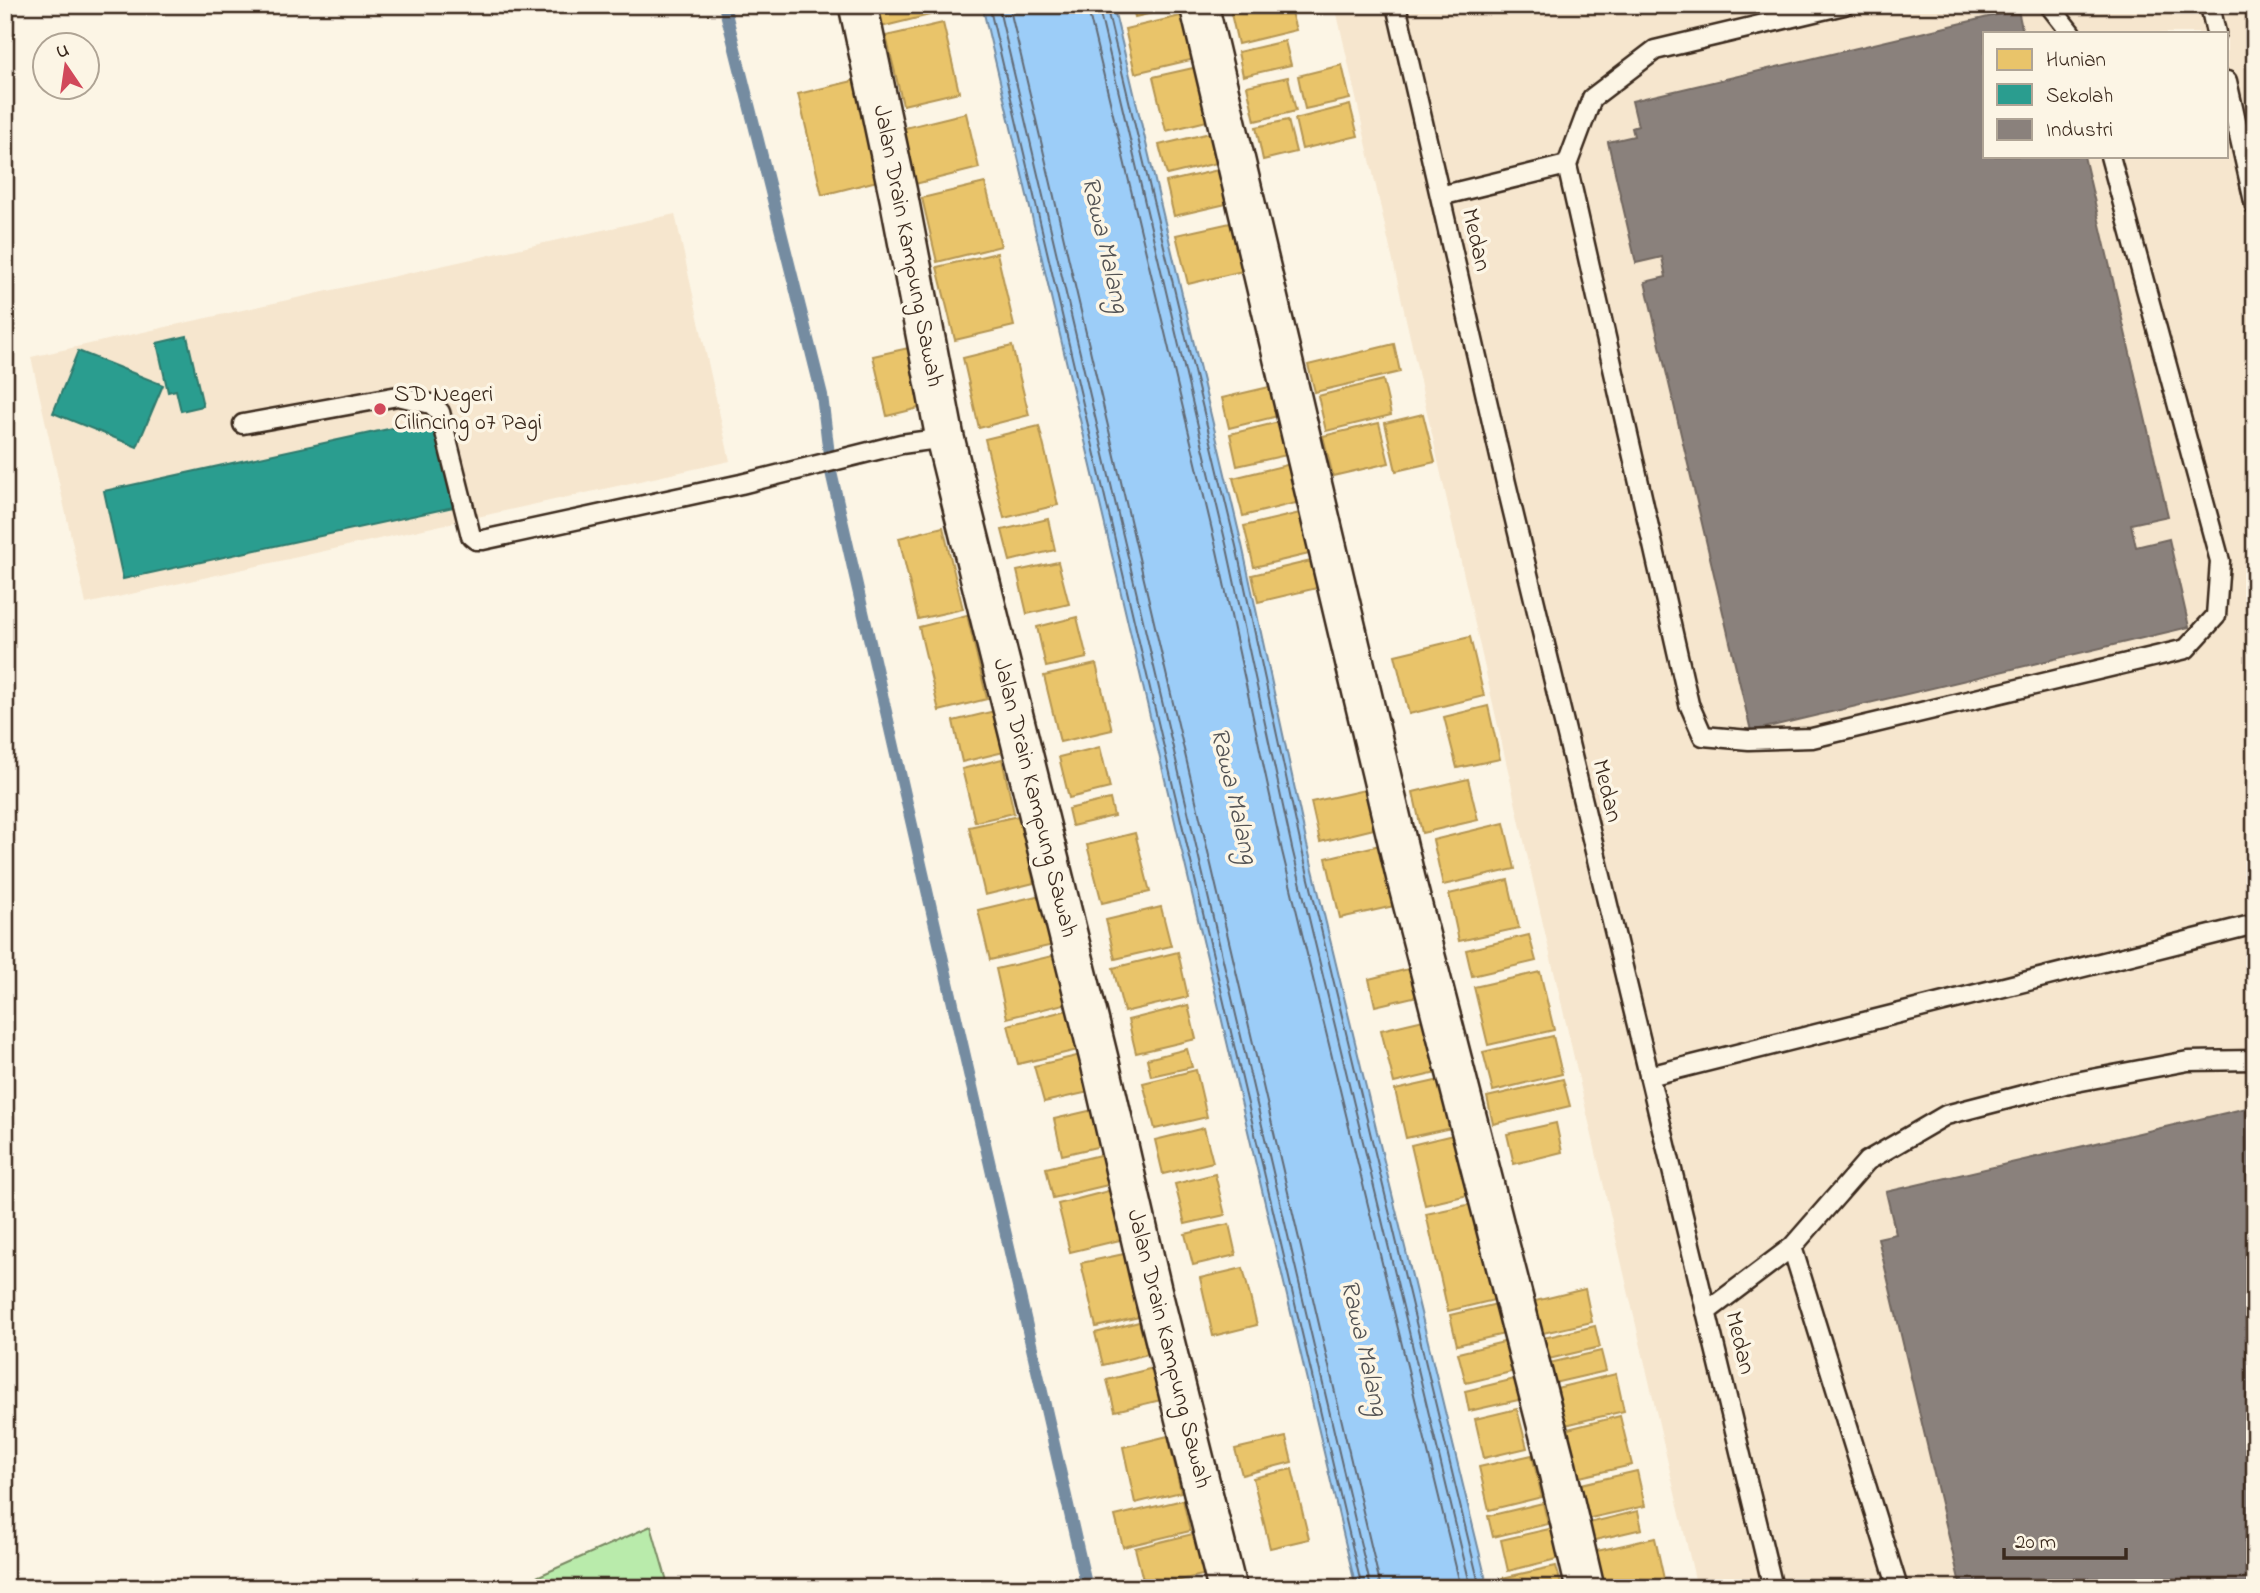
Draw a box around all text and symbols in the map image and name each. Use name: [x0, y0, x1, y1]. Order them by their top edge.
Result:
north arrow: [32, 32, 102, 102]
legend: [1983, 32, 2228, 158]
text: U: [54, 37, 72, 66]
text: Hunian: [2046, 46, 2106, 76]
text: Sekolah: [2046, 82, 2113, 112]
street label: Jalan Drain Kampung Sawah: [862, 102, 952, 390]
text: Industri: [2046, 116, 2113, 146]
water label: Rawa Malang: [1070, 173, 1138, 318]
street label: Medan: [1451, 205, 1499, 275]
place label: SD Negeri Cilincing 07 Pagi: [394, 378, 542, 441]
marker: SD Negeri Cilincing 07 Pagi: [372, 401, 388, 417]
street label: Jalan Drain Kampung Sawah: [982, 655, 1086, 941]
water label: Rawa Malang: [1199, 724, 1267, 869]
street label: Medan: [1581, 756, 1631, 826]
street label: Jalan Drain Kampung Sawah: [1116, 1206, 1220, 1492]
water label: Rawa Malang: [1329, 1276, 1397, 1421]
street label: Medan: [1714, 1308, 1764, 1378]
scale bar: [2004, 1516, 2127, 1560]
text: 20 m: [2015, 1528, 2056, 1558]

